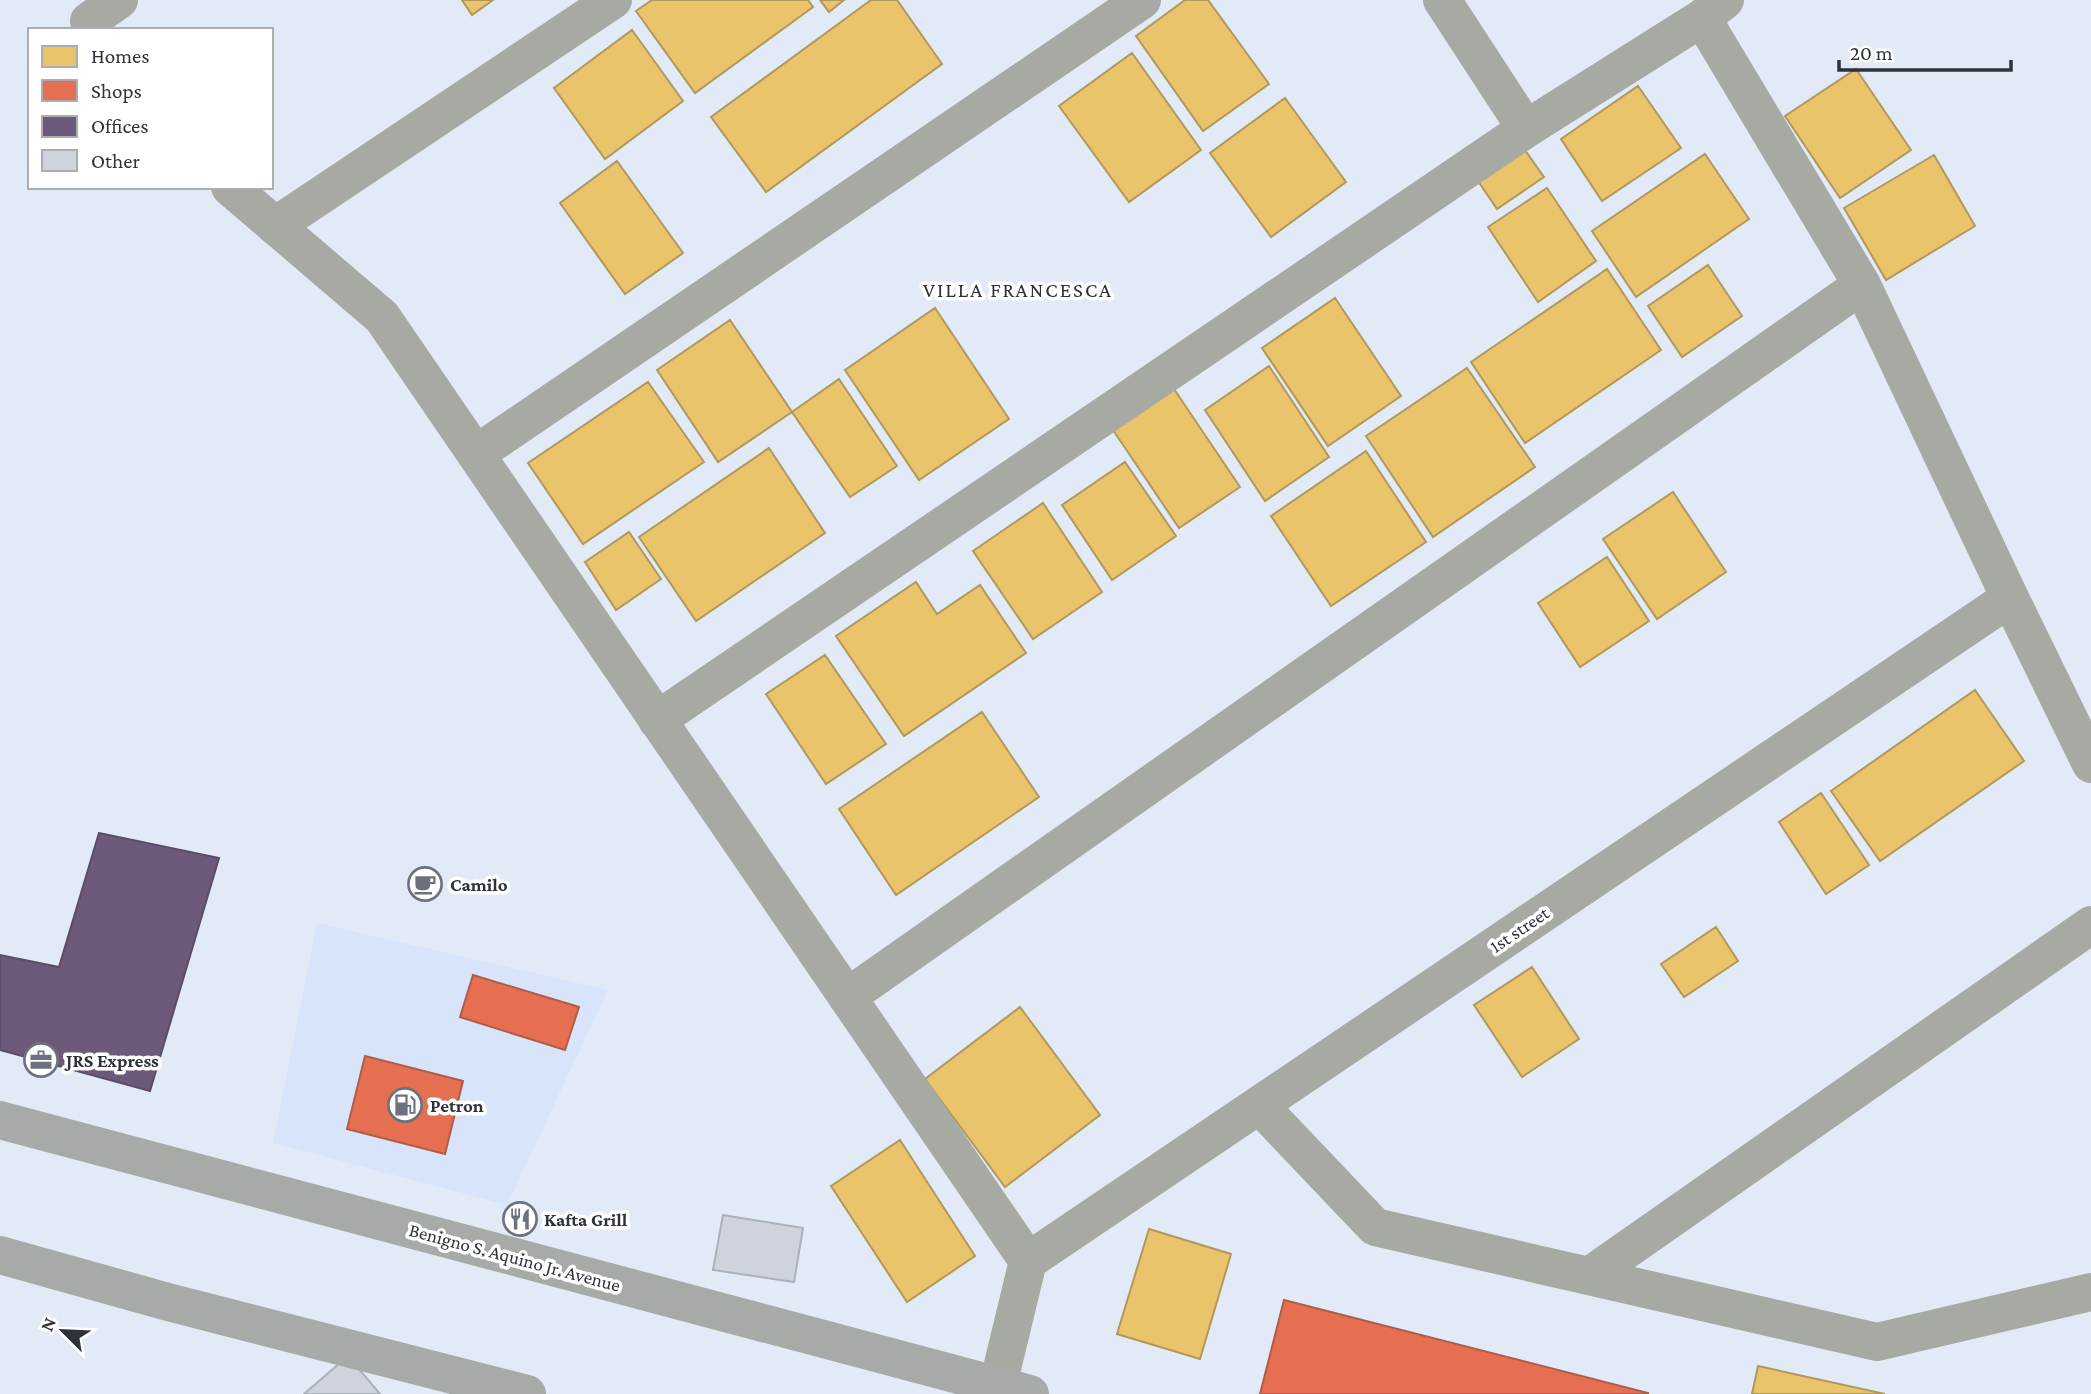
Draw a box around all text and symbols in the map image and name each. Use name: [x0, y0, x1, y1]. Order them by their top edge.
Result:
legend: [28, 28, 273, 189]
scale bar: [1839, 28, 2010, 72]
text: 20 m: [1850, 41, 1893, 65]
text: Homes: [91, 44, 150, 68]
text: Shops: [91, 79, 142, 103]
text: Offices: [91, 114, 149, 138]
text: Other: [91, 149, 141, 173]
district label: VILLA FRANCESCA: [923, 278, 1113, 302]
cafe icon: Camilo: [406, 865, 444, 903]
place label: Camilo: [450, 874, 508, 895]
street label: 1st street: [1486, 902, 1553, 957]
office icon: JRS Express: [22, 1041, 60, 1079]
place label: JRS Express: [64, 1050, 159, 1071]
fuel station icon: Petron: [386, 1086, 424, 1124]
place label: Petron: [430, 1095, 484, 1116]
restaurant icon: Kafta Grill: [501, 1200, 539, 1238]
place label: Kafta Grill: [544, 1209, 628, 1230]
street label: Benigno S. Aquino Jr. Avenue: [407, 1219, 623, 1296]
north arrow: [28, 1296, 98, 1366]
text: N: [36, 1314, 60, 1334]

